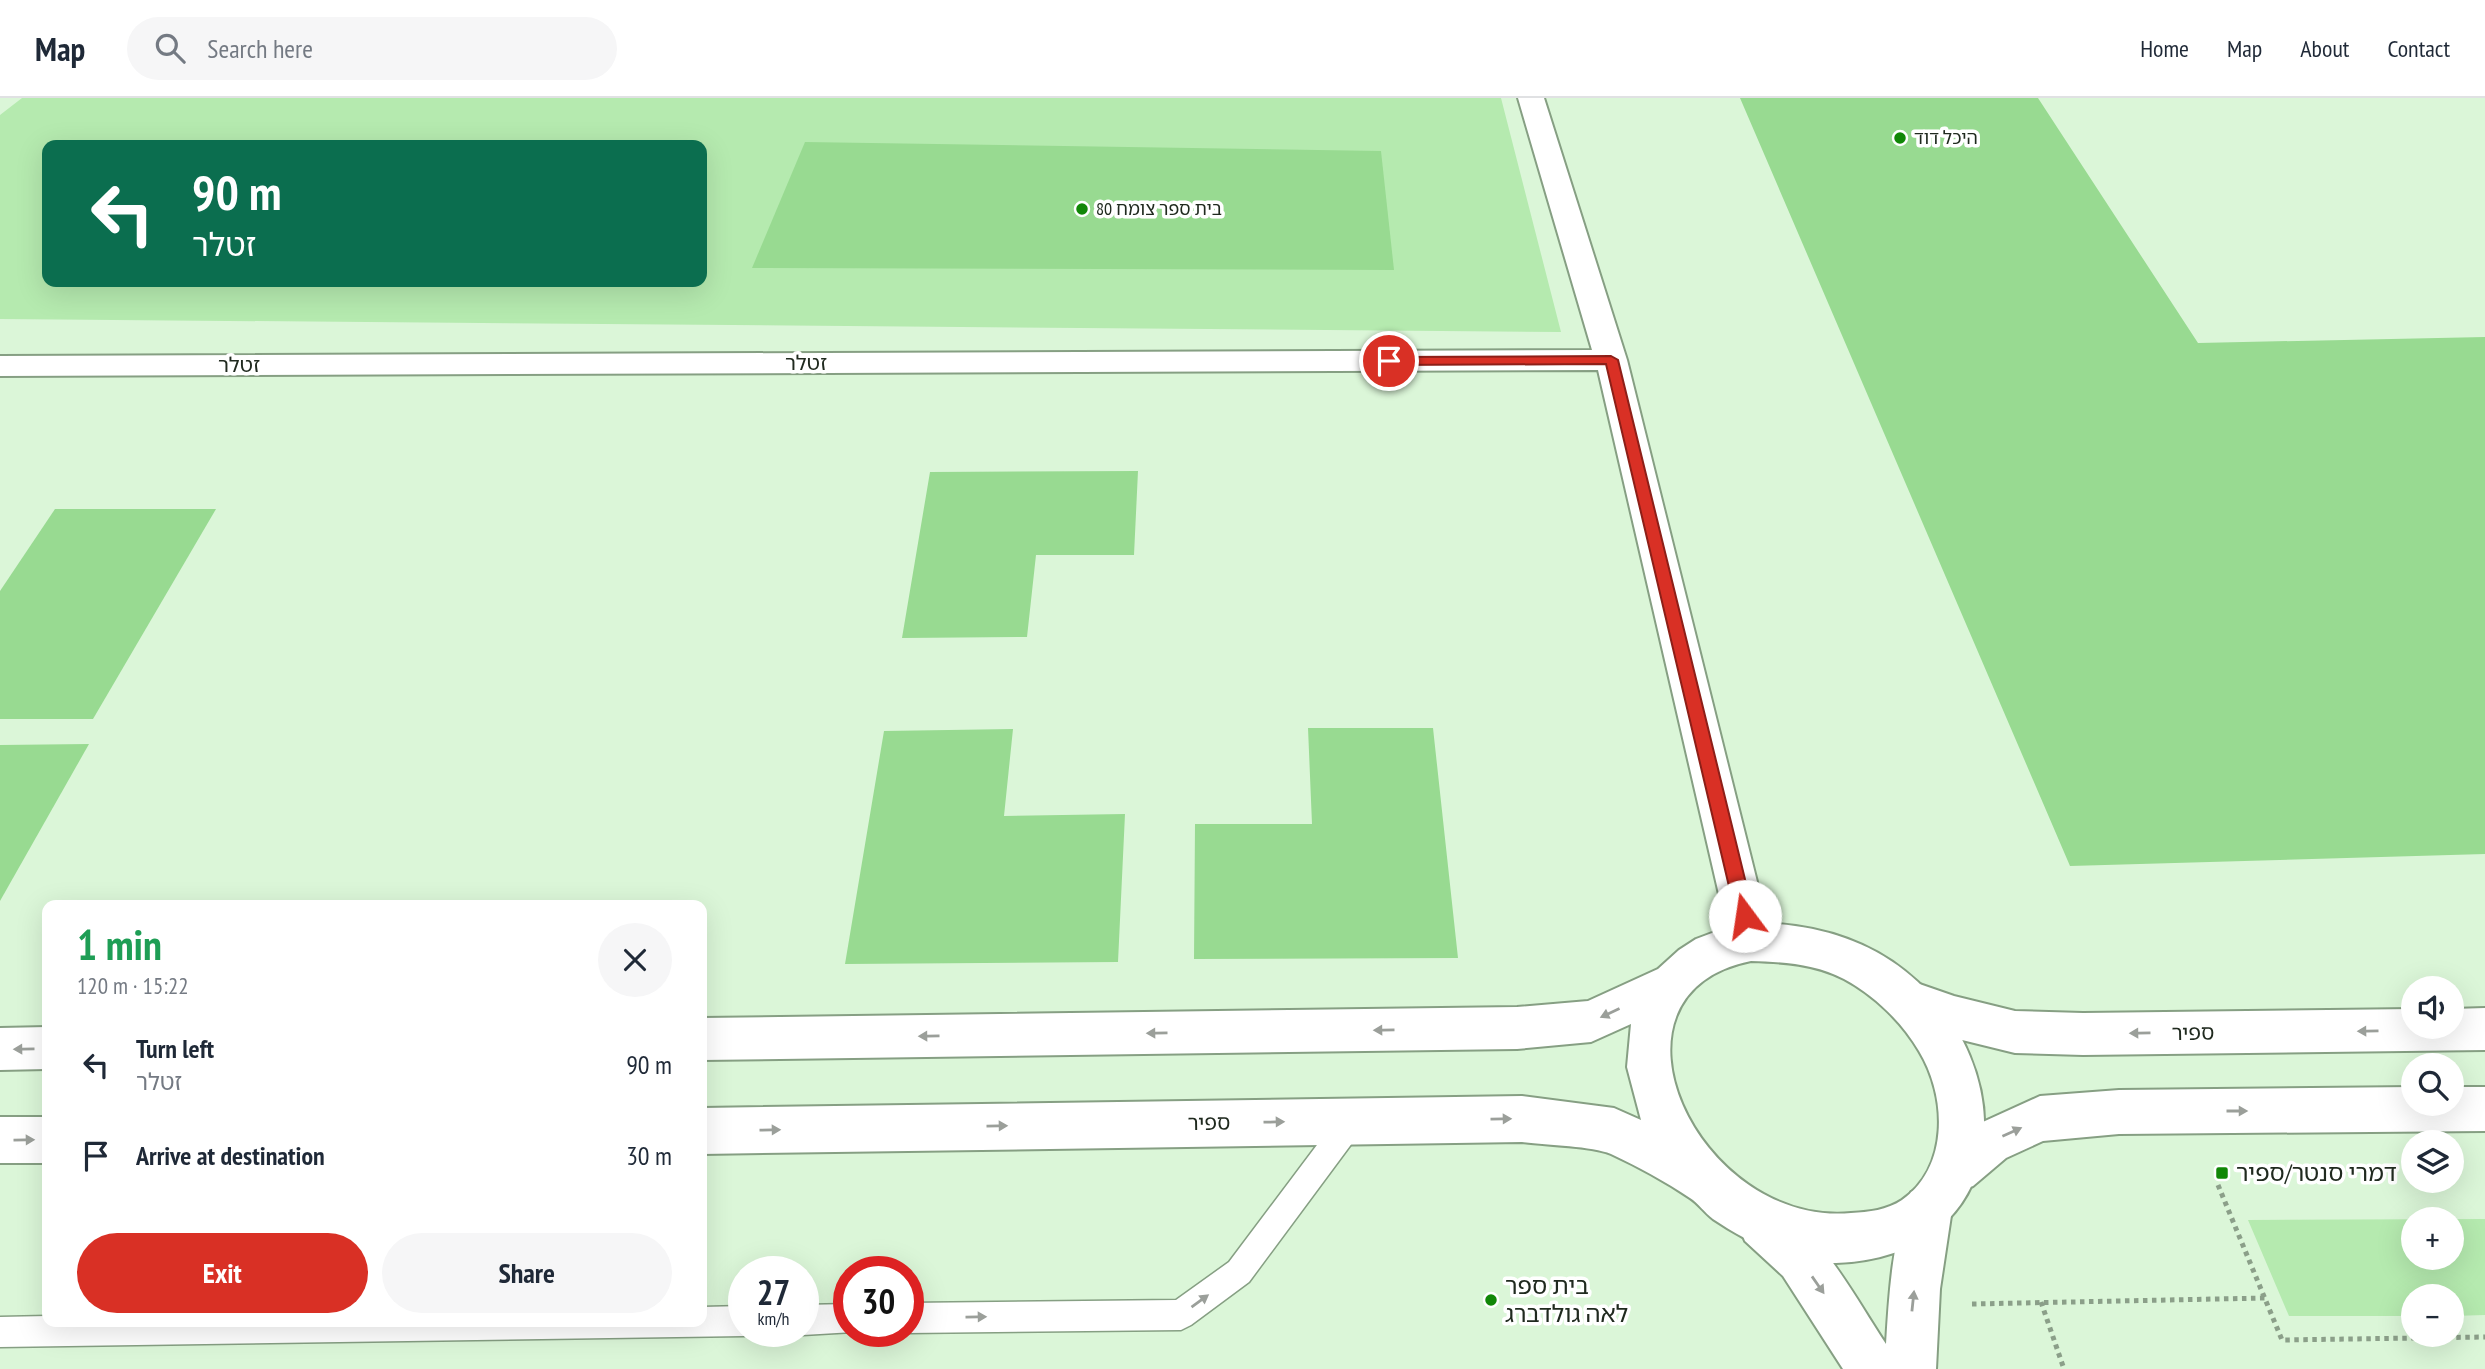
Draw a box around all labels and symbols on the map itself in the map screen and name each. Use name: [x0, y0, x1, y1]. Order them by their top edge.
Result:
place label: היכל דוד: [1914, 126, 1978, 149]
marker: היכל דוד: [1892, 130, 1908, 146]
place label: בית ספר צומח 80: [1096, 197, 1222, 220]
marker: בית ספר צומח 80: [1074, 201, 1090, 217]
pin: [1359, 331, 1419, 391]
street label: זטלר: [785, 349, 827, 376]
street label: זטלר: [218, 351, 260, 378]
position arrow: [1708, 879, 1782, 953]
one-way arrow: [1599, 1007, 1620, 1018]
street label: ספיר: [2171, 1019, 2215, 1046]
one-way arrow: [1373, 1024, 1395, 1036]
one-way arrow: [2357, 1025, 2379, 1037]
one-way arrow: [1146, 1027, 1168, 1039]
one-way arrow: [2129, 1028, 2151, 1039]
one-way arrow: [918, 1030, 940, 1042]
one-way arrow: [12, 1043, 34, 1054]
one-way arrow: [2226, 1105, 2248, 1117]
street label: ספיר: [1187, 1109, 1231, 1136]
one-way arrow: [1491, 1113, 1513, 1125]
one-way arrow: [1263, 1117, 1285, 1128]
one-way arrow: [987, 1120, 1009, 1132]
one-way arrow: [759, 1124, 781, 1135]
one-way arrow: [2002, 1126, 2022, 1138]
one-way arrow: [13, 1134, 35, 1146]
place label: דמרי סנטר/ספיר: [2236, 1157, 2397, 1188]
marker: דמרי סנטר/ספיר: [2214, 1165, 2230, 1181]
speed limit sign: 30: [833, 1256, 924, 1347]
place label: בית ספר לאה גולדברג: [1505, 1270, 1628, 1329]
one-way arrow: [1811, 1276, 1825, 1294]
one-way arrow: [1908, 1290, 1919, 1312]
marker: בית ספר לאה גולדברג: [1483, 1292, 1499, 1308]
one-way arrow: [1190, 1294, 1209, 1308]
one-way arrow: [966, 1312, 988, 1323]

